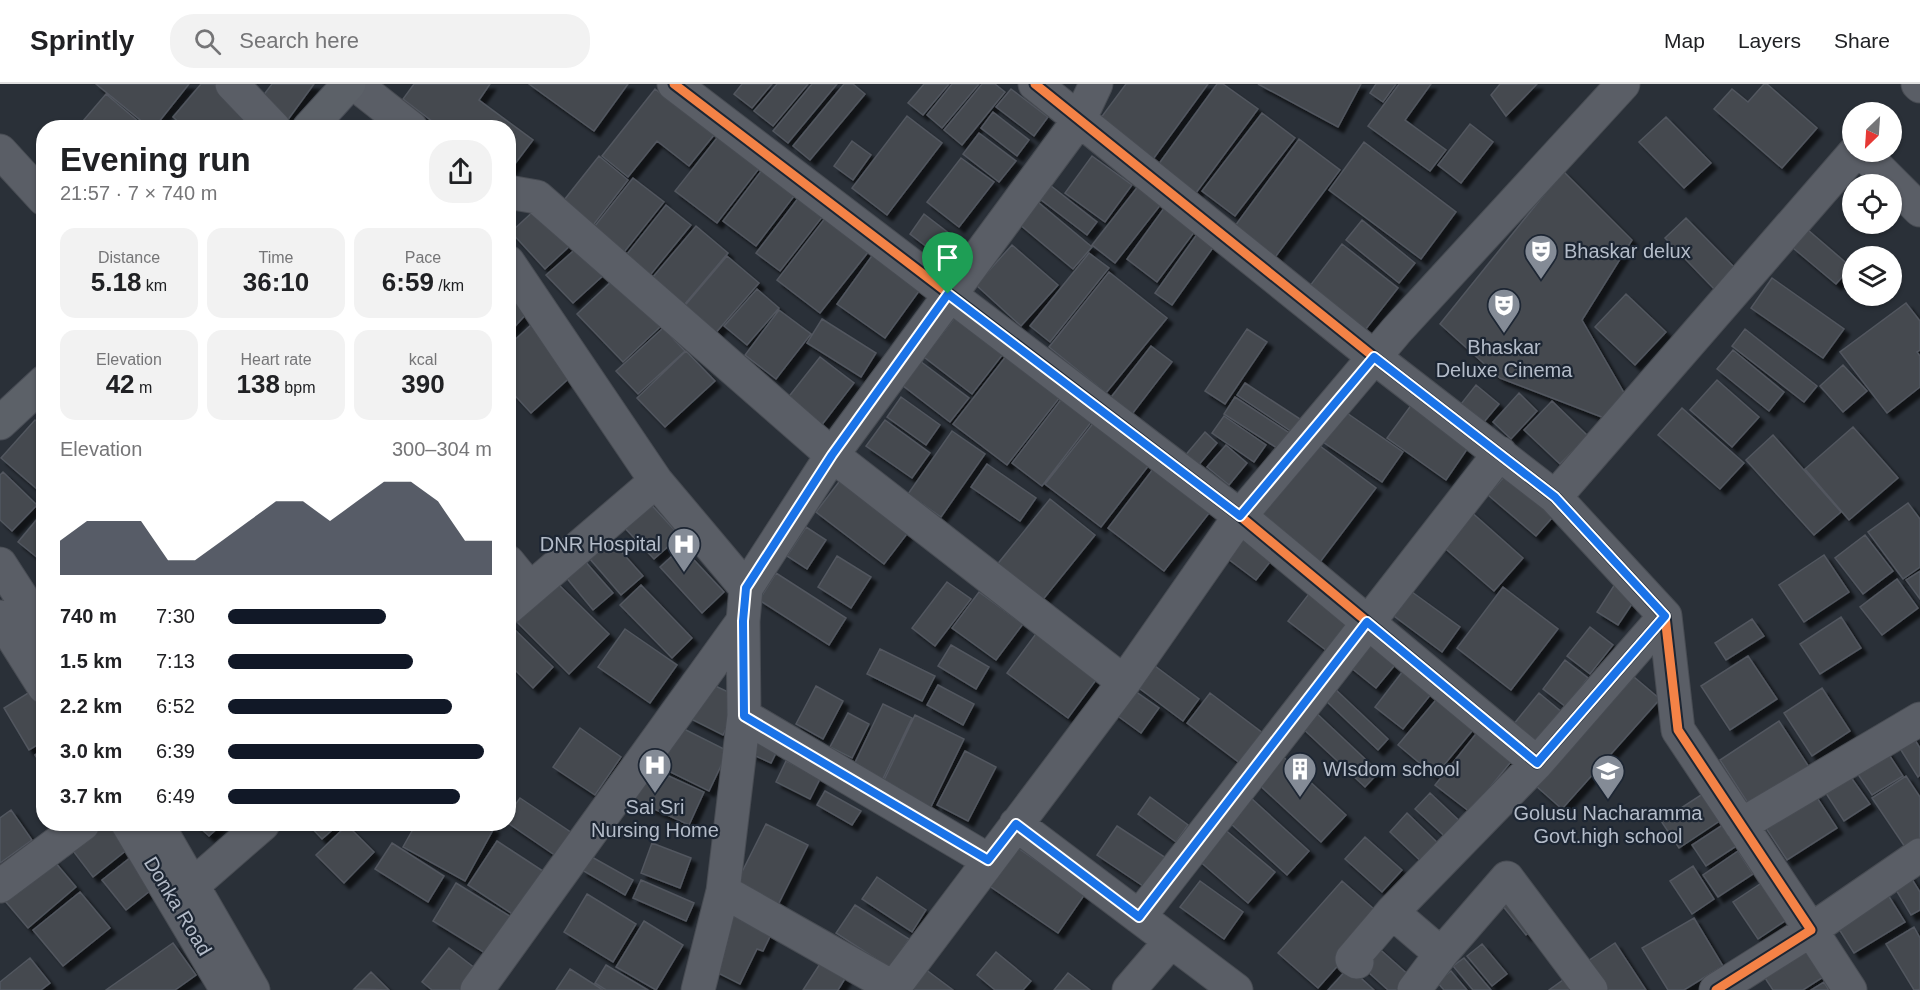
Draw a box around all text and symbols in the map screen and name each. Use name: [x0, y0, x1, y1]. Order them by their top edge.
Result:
search box: [170, 14, 590, 68]
text: Sprintly: [30, 25, 134, 56]
icon: search: [191, 25, 224, 58]
text: Search here: [239, 28, 359, 53]
text: Map: [1664, 29, 1705, 52]
text: Layers: [1738, 29, 1801, 52]
text: Share: [1834, 29, 1890, 52]
north arrow: [1842, 102, 1902, 162]
map controls: [1842, 102, 1902, 306]
button: share: [429, 140, 492, 203]
text: Evening run: [60, 141, 251, 178]
button: locate: [1842, 174, 1902, 234]
text: 21:57 · 7 × 740 m: [60, 182, 217, 204]
pin: [922, 232, 973, 294]
theatre icon: Bhaskar delux: [1523, 233, 1559, 280]
place label: Bhaskar delux: [1564, 240, 1691, 262]
icon: arrive: [931, 241, 964, 274]
button: layers: [1842, 246, 1902, 306]
text: Distance: [98, 249, 160, 266]
text: Time: [259, 249, 293, 266]
text: Pace: [405, 249, 441, 266]
text: 5.18: [91, 267, 141, 297]
text: 36:10: [243, 267, 309, 297]
text: 6:59: [382, 267, 434, 297]
text: km: [141, 277, 167, 294]
text: /km: [434, 277, 464, 294]
theatre icon: Bhaskar Deluxe Cinema: [1486, 287, 1522, 334]
place label: Bhaskar Deluxe Cinema: [1436, 336, 1573, 381]
text: Elevation: [96, 351, 162, 368]
text: Heart rate: [240, 351, 312, 368]
text: kcal: [409, 351, 437, 368]
text: 42: [106, 369, 135, 399]
text: 138: [237, 369, 280, 399]
text: 390: [401, 369, 445, 399]
text: m: [135, 379, 152, 396]
text: bpm: [280, 379, 315, 396]
text: Elevation: [60, 438, 142, 460]
text: 300–304 m: [392, 438, 492, 460]
hospital icon: DNR Hospital: [666, 526, 702, 573]
place label: DNR Hospital: [540, 533, 661, 555]
text: 740 m: [60, 605, 117, 627]
text: 7:30: [156, 605, 195, 627]
text: 1.5 km: [60, 650, 122, 672]
text: 7:13: [156, 650, 195, 672]
text: 2.2 km: [60, 695, 122, 717]
text: 6:52: [156, 695, 195, 717]
text: 3.0 km: [60, 740, 122, 762]
text: 6:39: [156, 740, 195, 762]
hospital icon: Sai Sri Nursing Home: [637, 747, 673, 794]
building icon: WIsdom school: [1282, 751, 1318, 798]
school or university icon: Golusu Nacharamma Govt.high school: [1590, 753, 1626, 800]
place label: WIsdom school: [1323, 758, 1460, 780]
text: 3.7 km: [60, 785, 122, 807]
text: 6:49: [156, 785, 195, 807]
place label: Sai Sri Nursing Home: [591, 796, 719, 841]
place label: Golusu Nacharamma Govt.high school: [1514, 802, 1703, 847]
street label: Donka Road: [140, 853, 216, 959]

